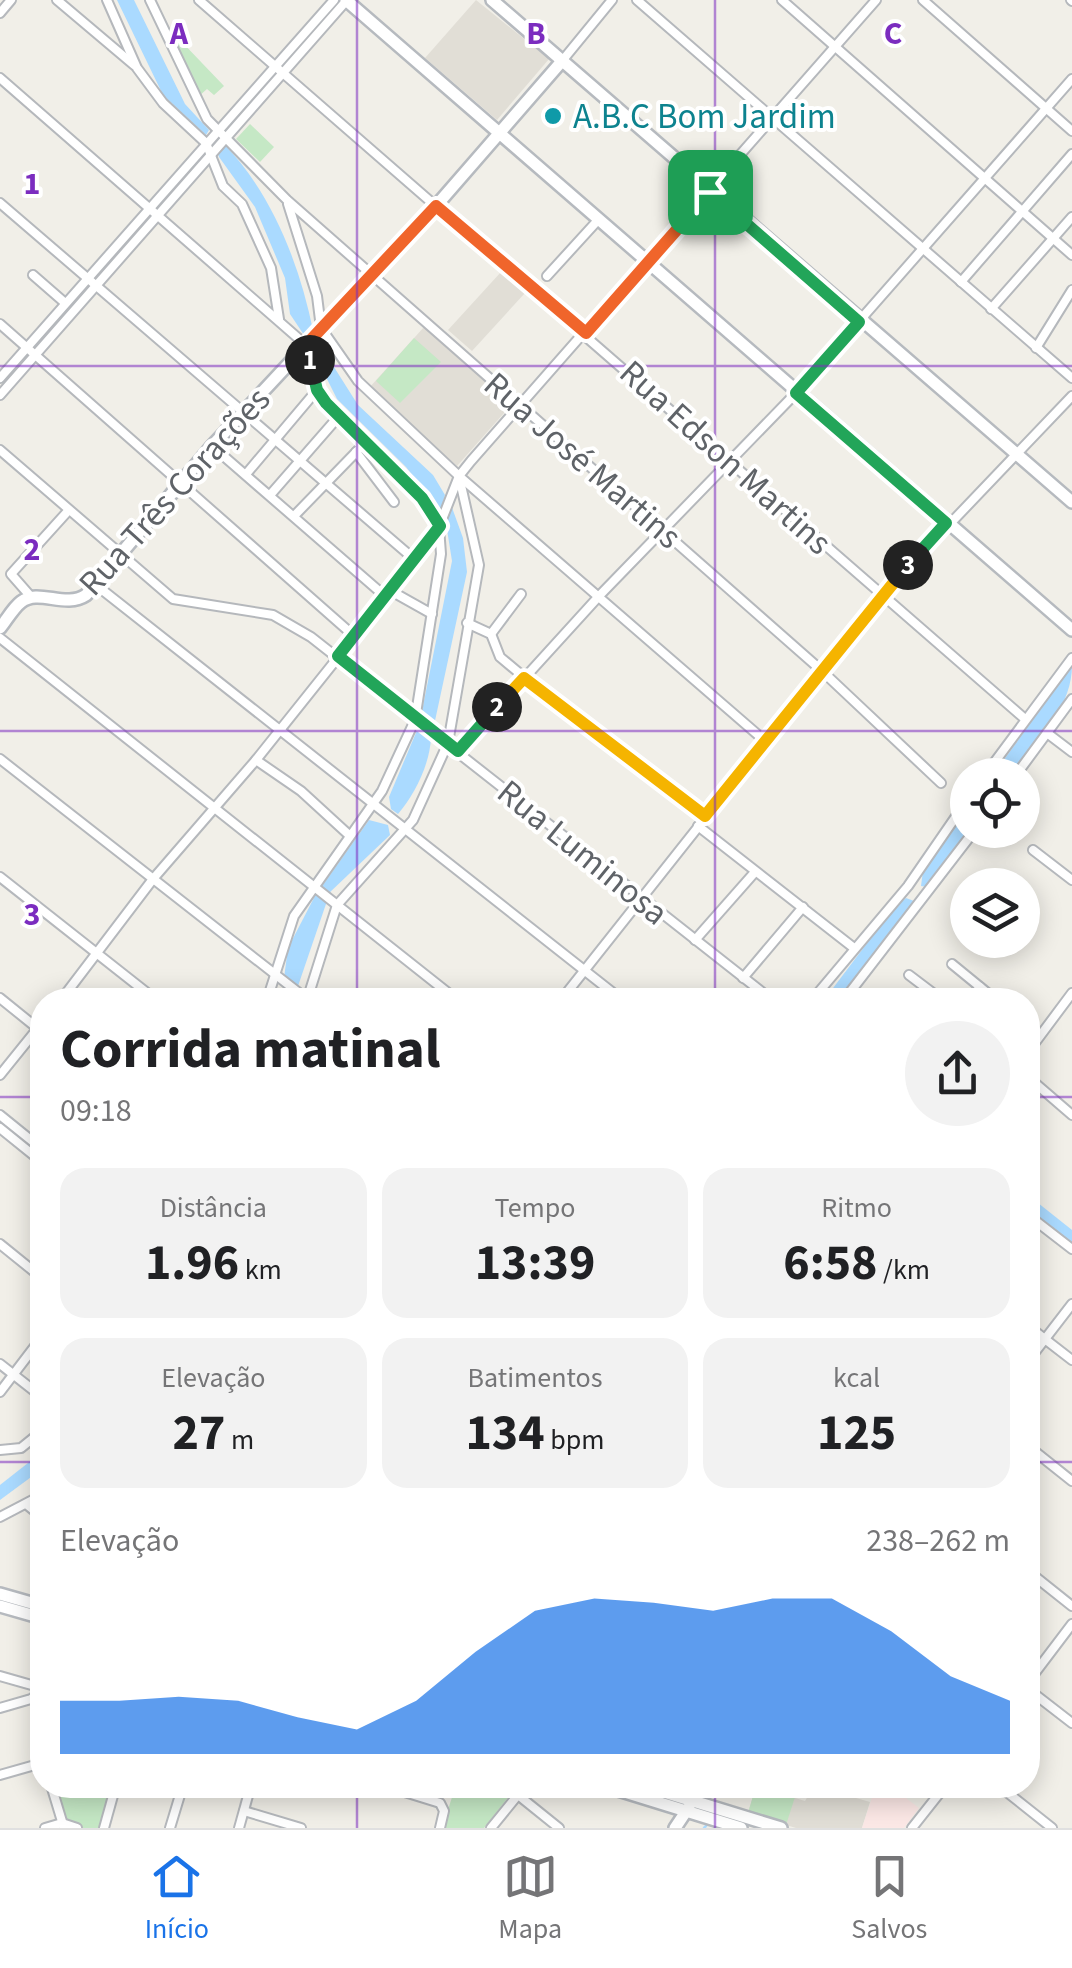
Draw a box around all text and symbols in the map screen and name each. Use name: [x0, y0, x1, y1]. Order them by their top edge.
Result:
text: A: [169, 11, 189, 57]
text: B: [526, 11, 546, 57]
text: C: [884, 11, 902, 57]
place label: A.B.C Bom Jardim: [573, 92, 836, 142]
marker: A.B.C Bom Jardim: [542, 105, 564, 127]
pin: [668, 150, 753, 235]
text: 1: [24, 161, 40, 207]
icon: arrive: [683, 165, 738, 220]
pin: 1: [285, 335, 335, 385]
text: 1: [303, 340, 317, 380]
street label: Rua Edson Martins: [608, 349, 843, 567]
street label: Rua José Martins: [472, 361, 692, 561]
street label: Rua Três Corações: [67, 376, 282, 607]
text: 2: [24, 527, 40, 573]
pin: 3: [883, 540, 933, 590]
text: 3: [901, 545, 915, 585]
pin: 2: [472, 682, 522, 732]
text: 2: [490, 687, 504, 727]
map controls: [950, 758, 1040, 958]
button: locate: [950, 758, 1040, 848]
street label: Rua Luminosa: [486, 768, 679, 937]
button: layers: [950, 868, 1040, 958]
text: 3: [24, 892, 40, 938]
text: Corrida matinal: [60, 1011, 441, 1089]
button: share: [905, 1021, 1010, 1126]
text: 09:18: [60, 1088, 132, 1134]
text: Distância: [160, 1188, 267, 1228]
text: Tempo: [495, 1188, 575, 1228]
text: Ritmo: [821, 1188, 892, 1228]
text: 1.96: [145, 1228, 239, 1299]
text: 13:39: [475, 1228, 595, 1299]
text: 6:58: [783, 1228, 878, 1299]
text: km: [239, 1250, 282, 1290]
text: /km: [878, 1250, 930, 1290]
text: Elevação: [161, 1358, 266, 1398]
text: Batimentos: [468, 1358, 602, 1398]
text: kcal: [833, 1358, 880, 1398]
text: 27: [173, 1398, 225, 1469]
text: 134: [465, 1398, 545, 1469]
text: 125: [817, 1398, 896, 1469]
text: m: [225, 1420, 254, 1460]
text: bpm: [545, 1420, 605, 1460]
text: Elevação: [60, 1518, 179, 1564]
text: 238–262 m: [866, 1518, 1010, 1564]
tab: Início: [145, 1849, 209, 1949]
tab: Mapa: [498, 1849, 562, 1949]
tab: Salvos: [851, 1849, 927, 1949]

